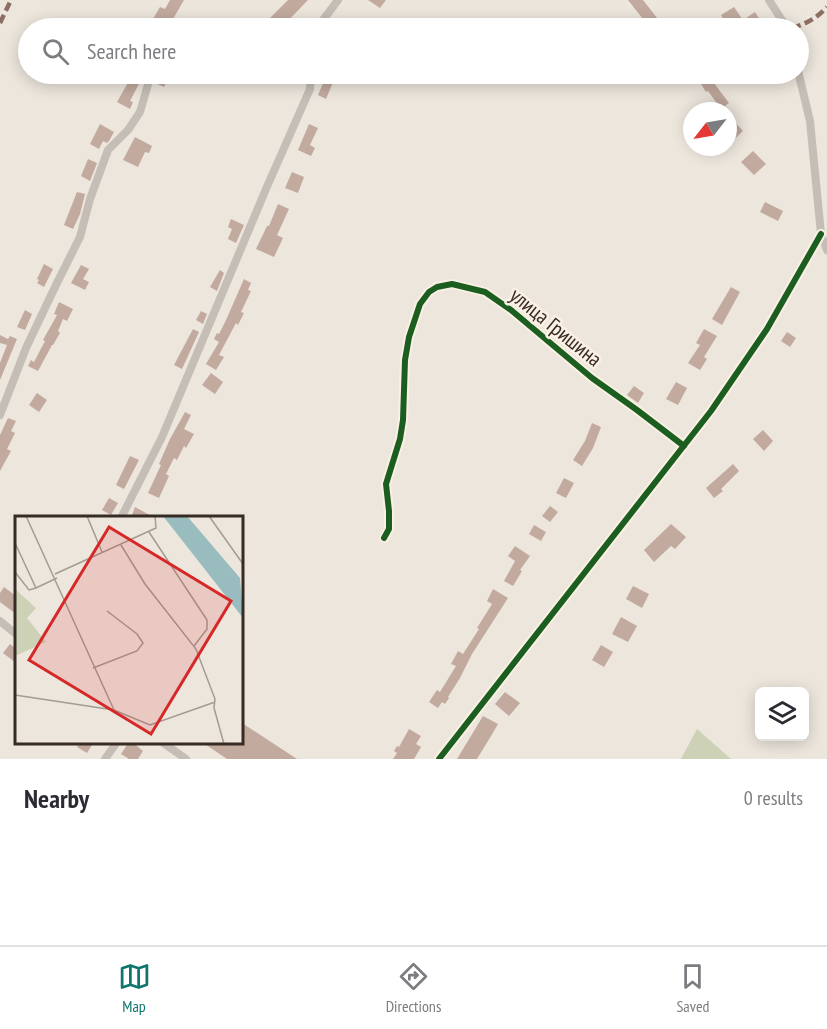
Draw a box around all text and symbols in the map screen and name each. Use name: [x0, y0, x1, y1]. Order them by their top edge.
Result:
search box: [18, 18, 809, 84]
icon: search: [39, 35, 72, 68]
text: Search here: [87, 37, 176, 65]
north arrow: [683, 102, 737, 156]
street label: улица Гришина: [504, 282, 608, 372]
inset map: [15, 516, 243, 744]
map controls: [755, 687, 809, 741]
button: layers: [755, 687, 809, 741]
text: Nearby: [24, 782, 89, 815]
text: 0 results: [744, 785, 803, 811]
tab: Map: [118, 960, 151, 1016]
tab: Directions: [386, 960, 441, 1016]
tab: Saved: [676, 960, 709, 1016]

